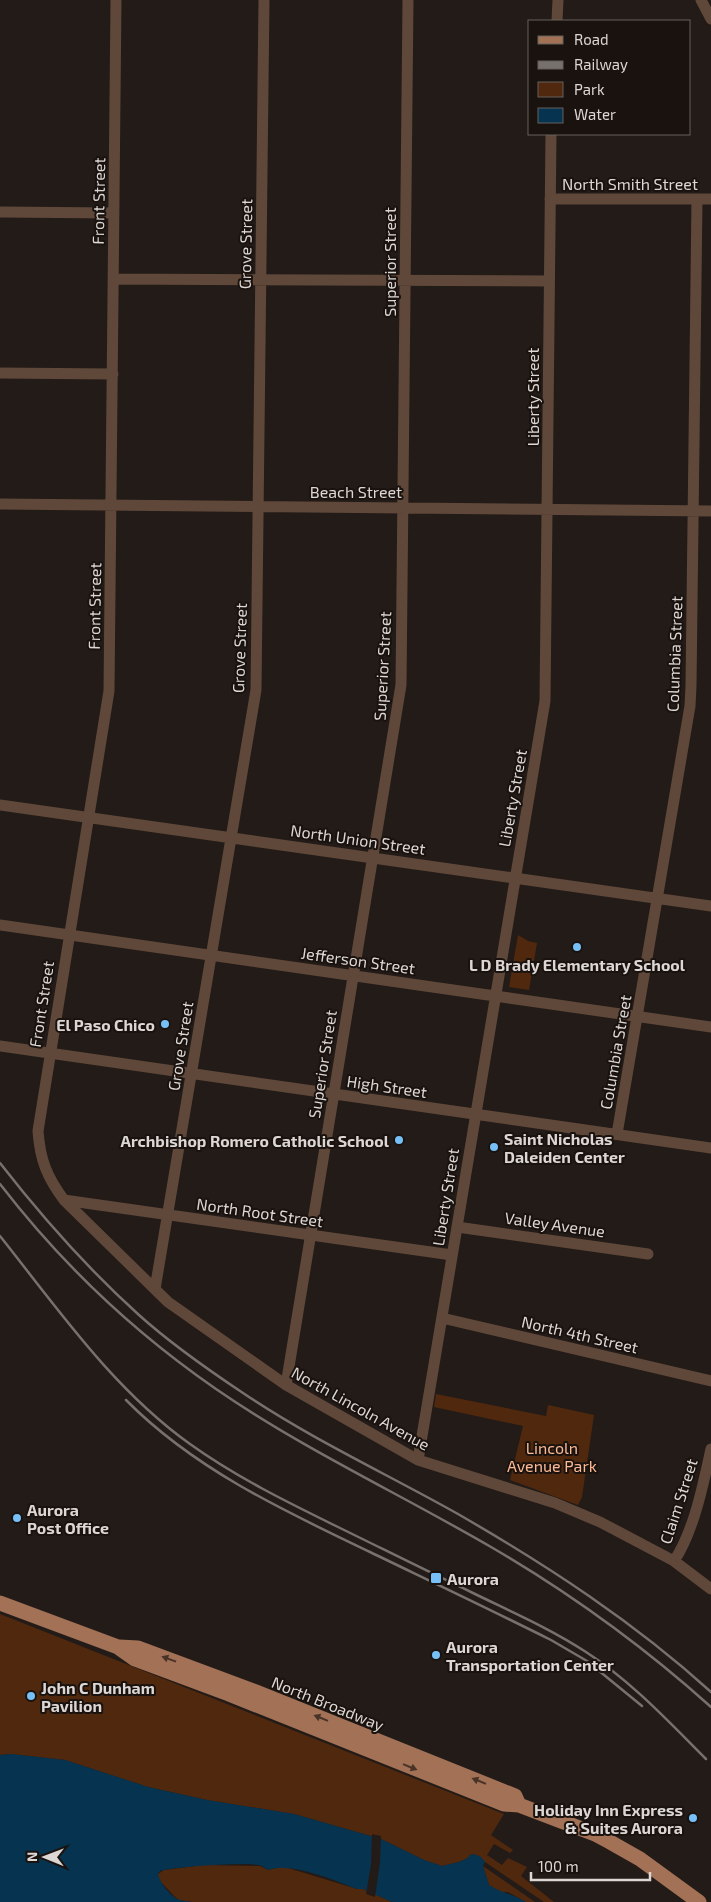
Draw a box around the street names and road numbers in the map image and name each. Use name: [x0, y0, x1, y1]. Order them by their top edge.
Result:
street label: Front Street: [88, 157, 108, 245]
street label: North Smith Street: [562, 174, 698, 193]
street label: Grove Street: [235, 199, 255, 289]
street label: Superior Street: [380, 207, 399, 317]
street label: Liberty Street: [523, 348, 542, 446]
street label: Beach Street: [310, 482, 402, 501]
street label: Front Street: [84, 562, 104, 650]
street label: Columbia Street: [662, 596, 686, 712]
street label: Grove Street: [228, 603, 250, 693]
street label: Superior Street: [370, 611, 394, 721]
street label: Liberty Street: [494, 748, 530, 848]
street label: North Union Street: [289, 820, 427, 858]
street label: Jefferson Street: [300, 943, 416, 977]
street label: Front Street: [25, 960, 57, 1048]
street label: Columbia Street: [596, 993, 634, 1111]
street label: Grove Street: [164, 1000, 196, 1092]
street label: Superior Street: [304, 1008, 340, 1120]
street label: High Street: [346, 1071, 428, 1101]
street label: Liberty Street: [428, 1147, 462, 1247]
street label: North Root Street: [195, 1194, 325, 1230]
street label: Valley Avenue: [504, 1208, 606, 1240]
street label: North 4th Street: [520, 1311, 640, 1357]
street label: North Lincoln Avenue: [289, 1362, 433, 1454]
street label: Claim Street: [655, 1456, 701, 1546]
street label: North Broadway: [269, 1672, 387, 1734]

